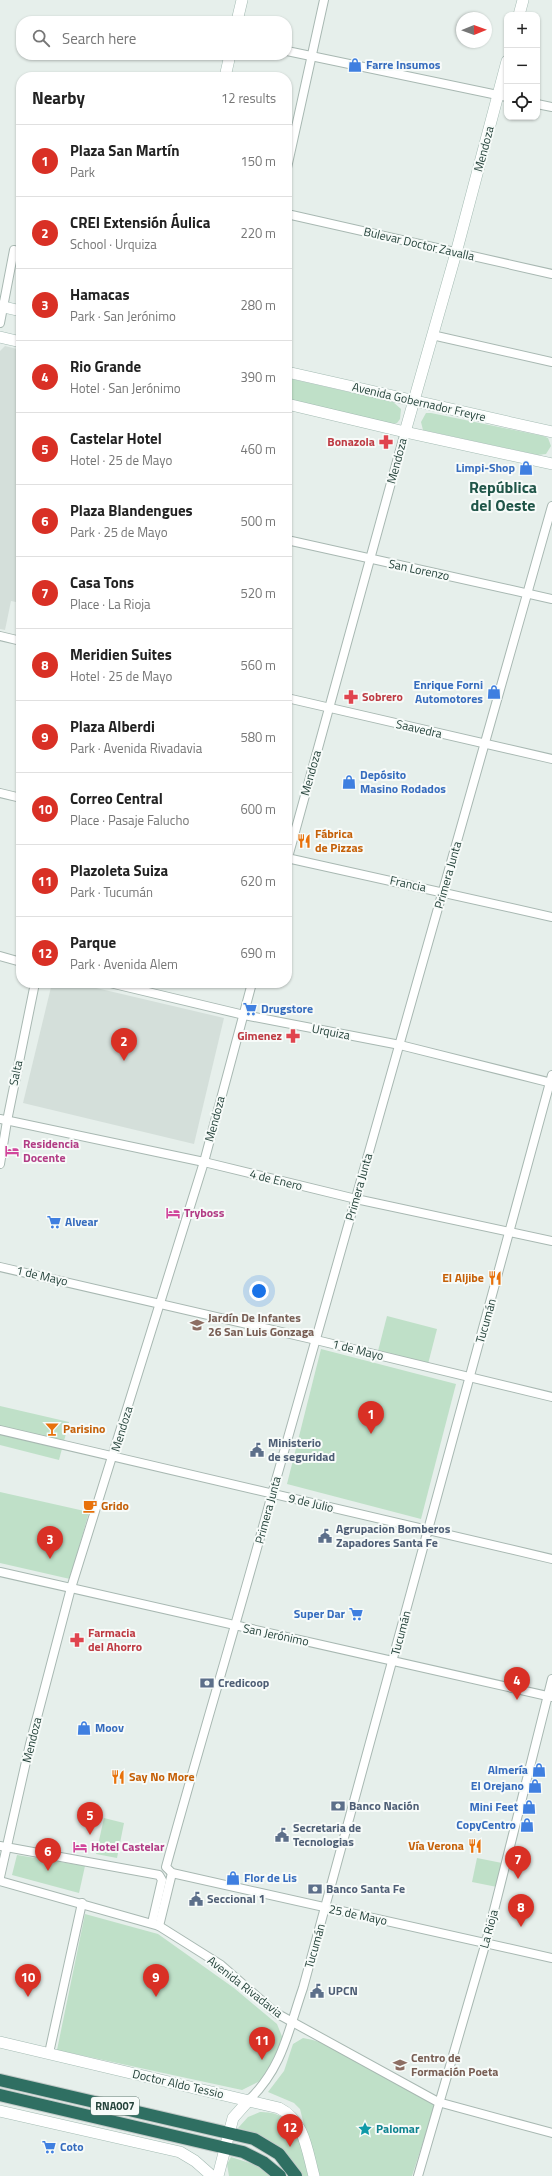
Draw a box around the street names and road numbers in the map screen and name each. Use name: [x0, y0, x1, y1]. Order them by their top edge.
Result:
street label: Mendoza: [468, 124, 499, 174]
street label: Bulevar Doctor Zavalla: [362, 222, 476, 266]
street label: Avenida Gobernador Freyre: [350, 377, 488, 426]
street label: Mendoza: [381, 436, 412, 486]
street label: San Lorenzo: [387, 554, 451, 585]
street label: Saavedra: [394, 714, 444, 743]
street label: Mendoza: [295, 748, 326, 798]
street label: Primera Junta: [429, 839, 466, 911]
street label: Francia: [388, 870, 428, 897]
street label: Urquiza: [310, 1019, 352, 1045]
street label: Salta: [4, 1058, 27, 1087]
street label: Mendoza: [199, 1094, 230, 1144]
street label: Primera Junta: [340, 1151, 377, 1223]
street label: 4 de Enero: [248, 1164, 305, 1195]
street label: 1 de Mayo: [14, 1260, 70, 1291]
street label: Tucumán: [470, 1296, 501, 1345]
street label: 1 de Mayo: [330, 1334, 386, 1365]
street label: Mendoza: [106, 1404, 137, 1454]
street label: Primera Junta: [249, 1474, 286, 1546]
street label: 9 de Julio: [287, 1488, 336, 1517]
street label: Tucumán: [385, 1608, 416, 1657]
street label: San Jerónimo: [241, 1618, 311, 1651]
street label: Mendoza: [17, 1715, 46, 1765]
street label: 25 de Mayo: [327, 1899, 389, 1930]
street label: La Rioja: [474, 1907, 503, 1950]
street label: Tucumán: [299, 1921, 330, 1970]
street label: Avenida Rivadavia: [204, 1951, 287, 2022]
street label: Doctor Aldo Tessio: [131, 2064, 226, 2103]
road number: RNA007: [91, 2097, 139, 2115]

